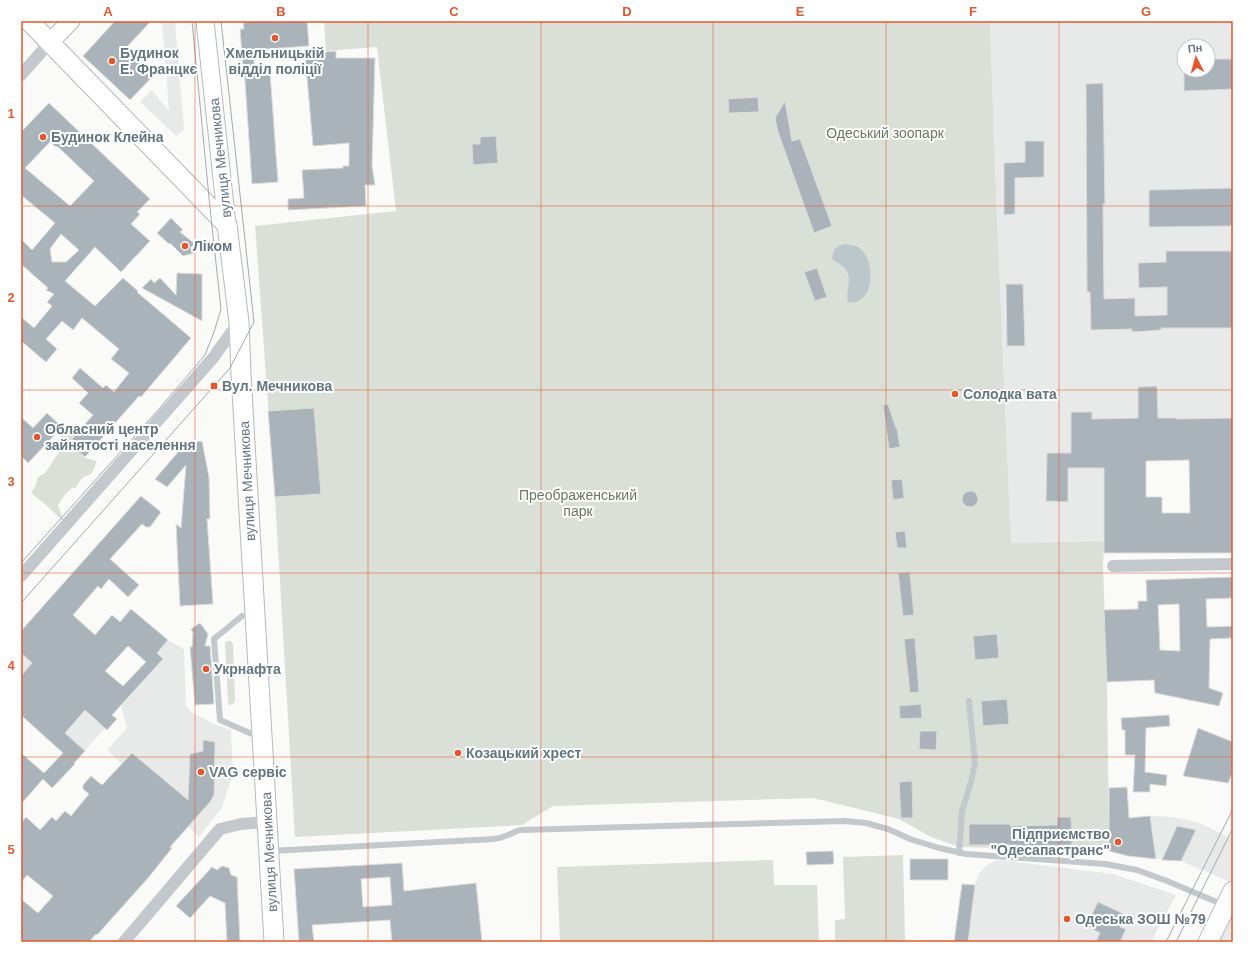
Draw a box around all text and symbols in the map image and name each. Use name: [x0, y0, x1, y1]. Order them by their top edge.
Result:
text: A: [103, 4, 113, 19]
text: B: [276, 4, 286, 19]
text: C: [449, 4, 459, 19]
text: D: [622, 4, 632, 19]
text: E: [796, 4, 805, 19]
text: F: [969, 4, 977, 19]
text: G: [1141, 4, 1151, 19]
marker: Хмельницькій відділ поліції: [270, 33, 280, 43]
north arrow: [1176, 38, 1216, 78]
text: Пн: [1187, 41, 1203, 55]
place label: Будинок Е. Францкє: [120, 45, 197, 77]
place label: Хмельницькій відділ поліції: [226, 45, 324, 77]
marker: Будинок Е. Францкє: [107, 56, 117, 66]
street label: вулиця Мечникова: [206, 97, 234, 219]
text: 1: [7, 106, 15, 121]
park label: Одеський зоопарк: [826, 125, 945, 141]
place label: Будинок Клейна: [51, 129, 164, 145]
marker: Будинок Клейна: [38, 132, 48, 142]
place label: Ліком: [193, 238, 232, 254]
marker: Ліком: [180, 241, 190, 251]
text: 2: [7, 290, 15, 305]
place label: Вул. Мечникова: [222, 378, 332, 394]
marker: Вул. Мечникова: [209, 381, 219, 391]
place label: Солодка вата: [963, 386, 1057, 402]
marker: Солодка вата: [950, 389, 960, 399]
street label: вулиця Мечникова: [236, 420, 258, 542]
place label: Обласний центр зайнятості населення: [45, 421, 196, 453]
marker: Обласний центр зайнятості населення: [32, 432, 42, 442]
text: 3: [7, 474, 15, 489]
park label: Преображенський парк: [519, 487, 637, 519]
text: 4: [7, 658, 15, 673]
place label: Укрнафта: [214, 661, 281, 677]
marker: Укрнафта: [201, 664, 211, 674]
place label: Козацький хрест: [466, 745, 582, 761]
marker: Козацький хрест: [453, 748, 463, 758]
place label: VAG сервіс: [209, 764, 287, 780]
marker: VAG сервіс: [196, 767, 206, 777]
street label: вулиця Мечникова: [258, 791, 280, 913]
place label: Підприємство "Одесапастранс": [990, 826, 1110, 858]
marker: Підприємство "Одесапастранс": [1113, 837, 1123, 847]
text: 5: [7, 842, 15, 857]
place label: Одеська ЗОШ №79: [1075, 911, 1206, 927]
marker: Одеська ЗОШ №79: [1062, 914, 1072, 924]

